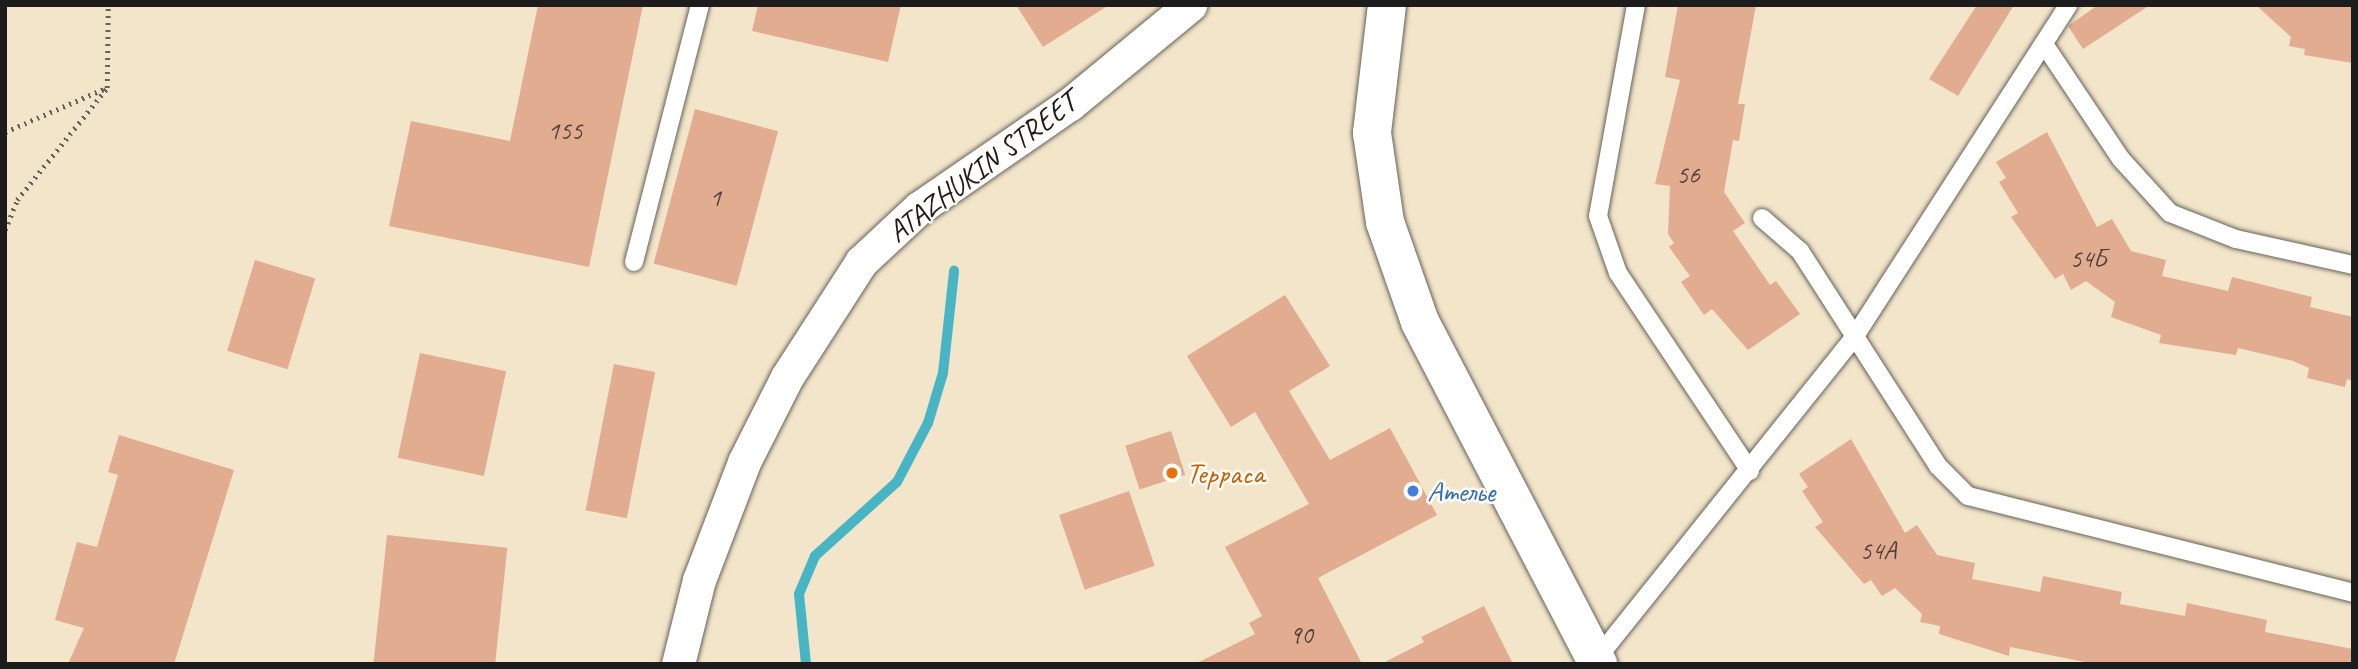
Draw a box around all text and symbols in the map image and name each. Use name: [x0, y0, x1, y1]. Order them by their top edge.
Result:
street label: ATAZHUKIN STREET: [880, 84, 1084, 250]
house number: 155: [547, 115, 583, 147]
house number: 56: [1676, 159, 1700, 191]
house number: 1: [709, 182, 721, 214]
house number: 54Б: [2070, 243, 2106, 275]
place label: Терраса: [1186, 455, 1264, 491]
marker: Терраса: [1164, 465, 1180, 481]
place label: Ателье: [1427, 473, 1495, 509]
marker: Ателье: [1405, 483, 1421, 499]
house number: 54А: [1860, 535, 1896, 567]
house number: 90: [1289, 619, 1313, 651]

